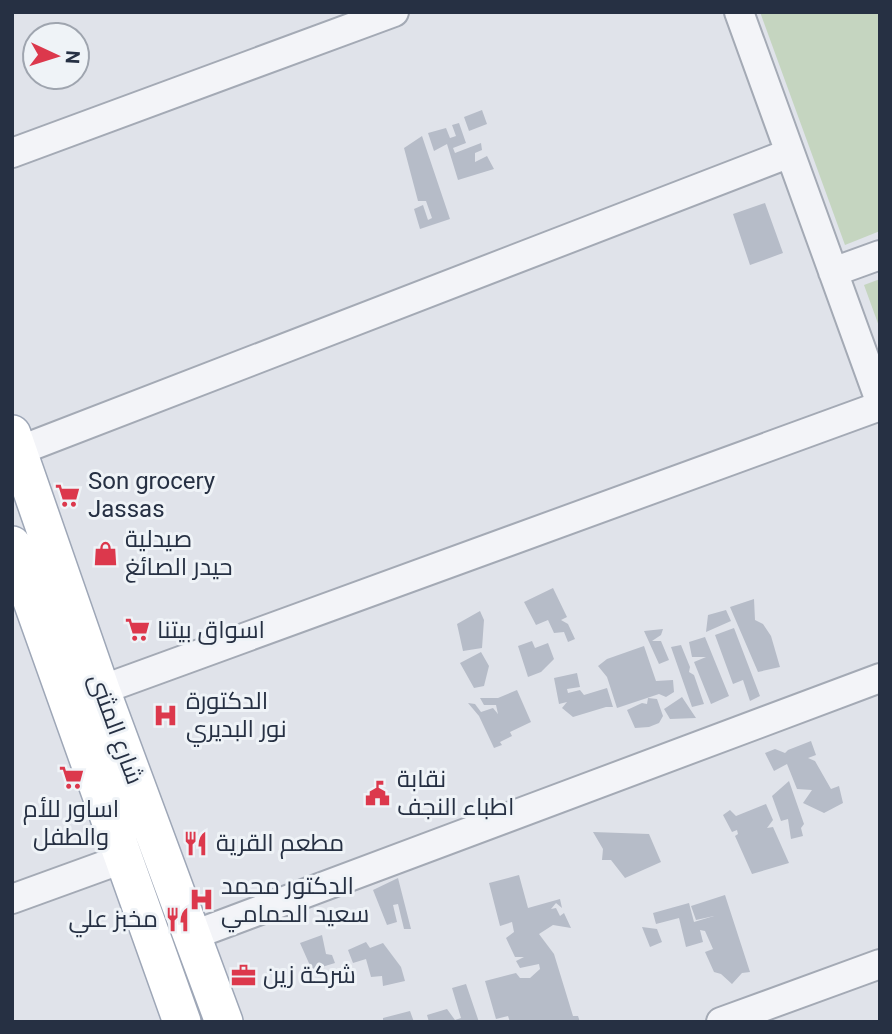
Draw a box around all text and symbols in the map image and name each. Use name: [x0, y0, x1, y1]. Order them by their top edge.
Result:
north arrow: [21, 21, 91, 91]
text: N: [61, 50, 84, 65]
place label: Son grocery Jassas: [88, 467, 216, 523]
supermarket icon: Son grocery Jassas: [54, 481, 82, 509]
place label: صيدلية حيدر الصائغ: [125, 525, 233, 583]
shop icon: صيدلية حيدر الصائغ: [91, 539, 119, 567]
supermarket icon: اسواق بيتنا: [123, 616, 151, 644]
place label: اسواق بيتنا: [157, 616, 265, 645]
street label: شارع المثنى: [81, 670, 149, 789]
place label: الدكتورة نور البديري: [186, 687, 287, 747]
hospital icon: الدكتورة نور البديري: [152, 701, 180, 729]
supermarket icon: اساور للأم والطفل: [57, 764, 85, 792]
place label: نقابة اطباء النجف: [397, 765, 514, 821]
public building icon: نقابة اطباء النجف: [363, 779, 391, 807]
place label: اساور للأم والطفل: [23, 795, 119, 851]
restaurant icon: مطعم القرية: [182, 829, 210, 857]
place label: مطعم القرية: [216, 829, 344, 859]
place label: الدكتور محمد سعيد الحمامي: [221, 872, 369, 933]
hospital icon: الدكتور محمد سعيد الحمامي: [187, 886, 215, 914]
place label: مخبز علي: [68, 905, 158, 938]
restaurant icon: مخبز علي: [164, 905, 192, 933]
office icon: شركة زين: [229, 961, 257, 989]
place label: شركة زين: [263, 961, 356, 989]

